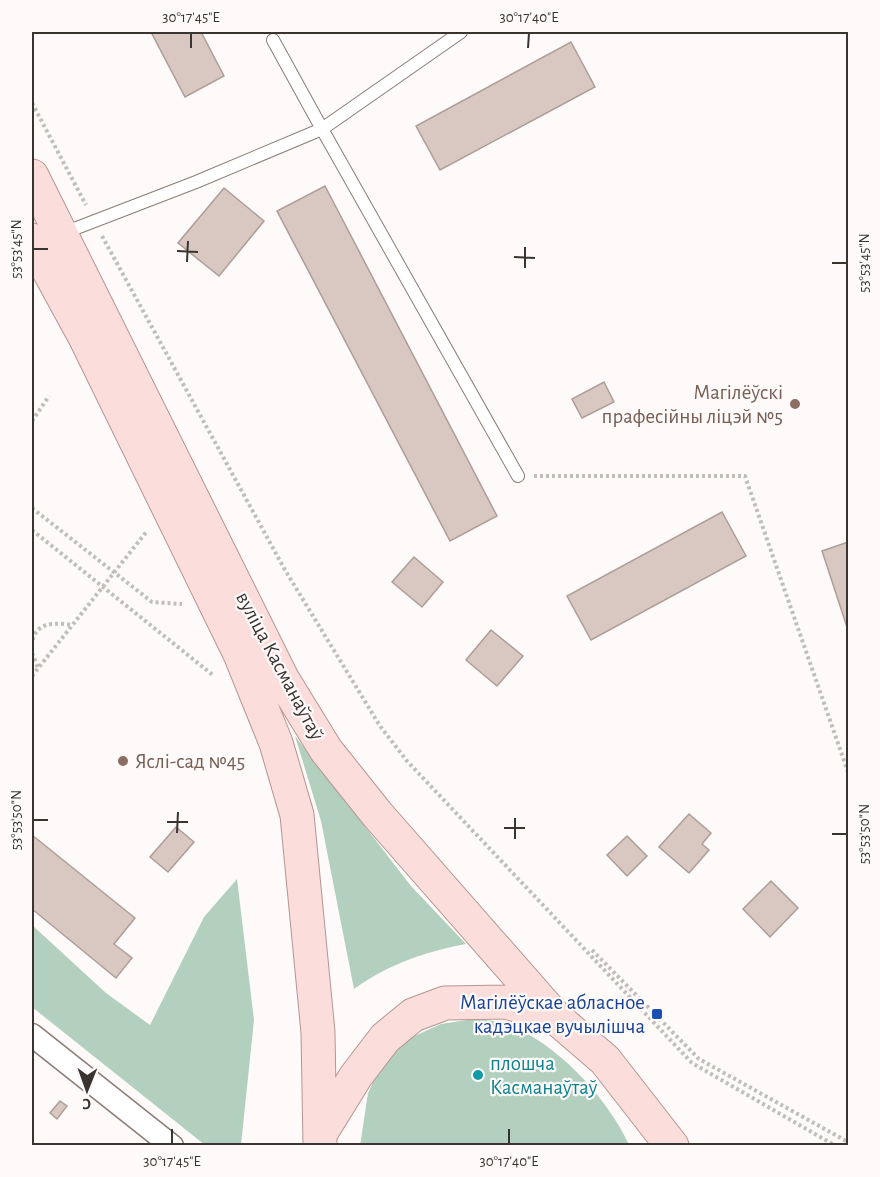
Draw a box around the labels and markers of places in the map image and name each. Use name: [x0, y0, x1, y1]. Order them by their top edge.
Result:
place label: Магілёўскі прафесійны ліцэй №5: [602, 382, 783, 427]
marker: Магілёўскі прафесійны ліцэй №5: [788, 397, 802, 411]
place label: Яслі-сад №45: [135, 751, 245, 772]
marker: Яслі-сад №45: [116, 754, 130, 768]
place label: Магілёўскае абласное кадэцкае вучылішча: [460, 992, 645, 1037]
marker: Магілёўскае абласное кадэцкае вучылішча: [650, 1007, 664, 1021]
place label: плошча Касманаўтаў: [490, 1053, 598, 1098]
marker: плошча Касманаўтаў: [471, 1068, 485, 1082]

